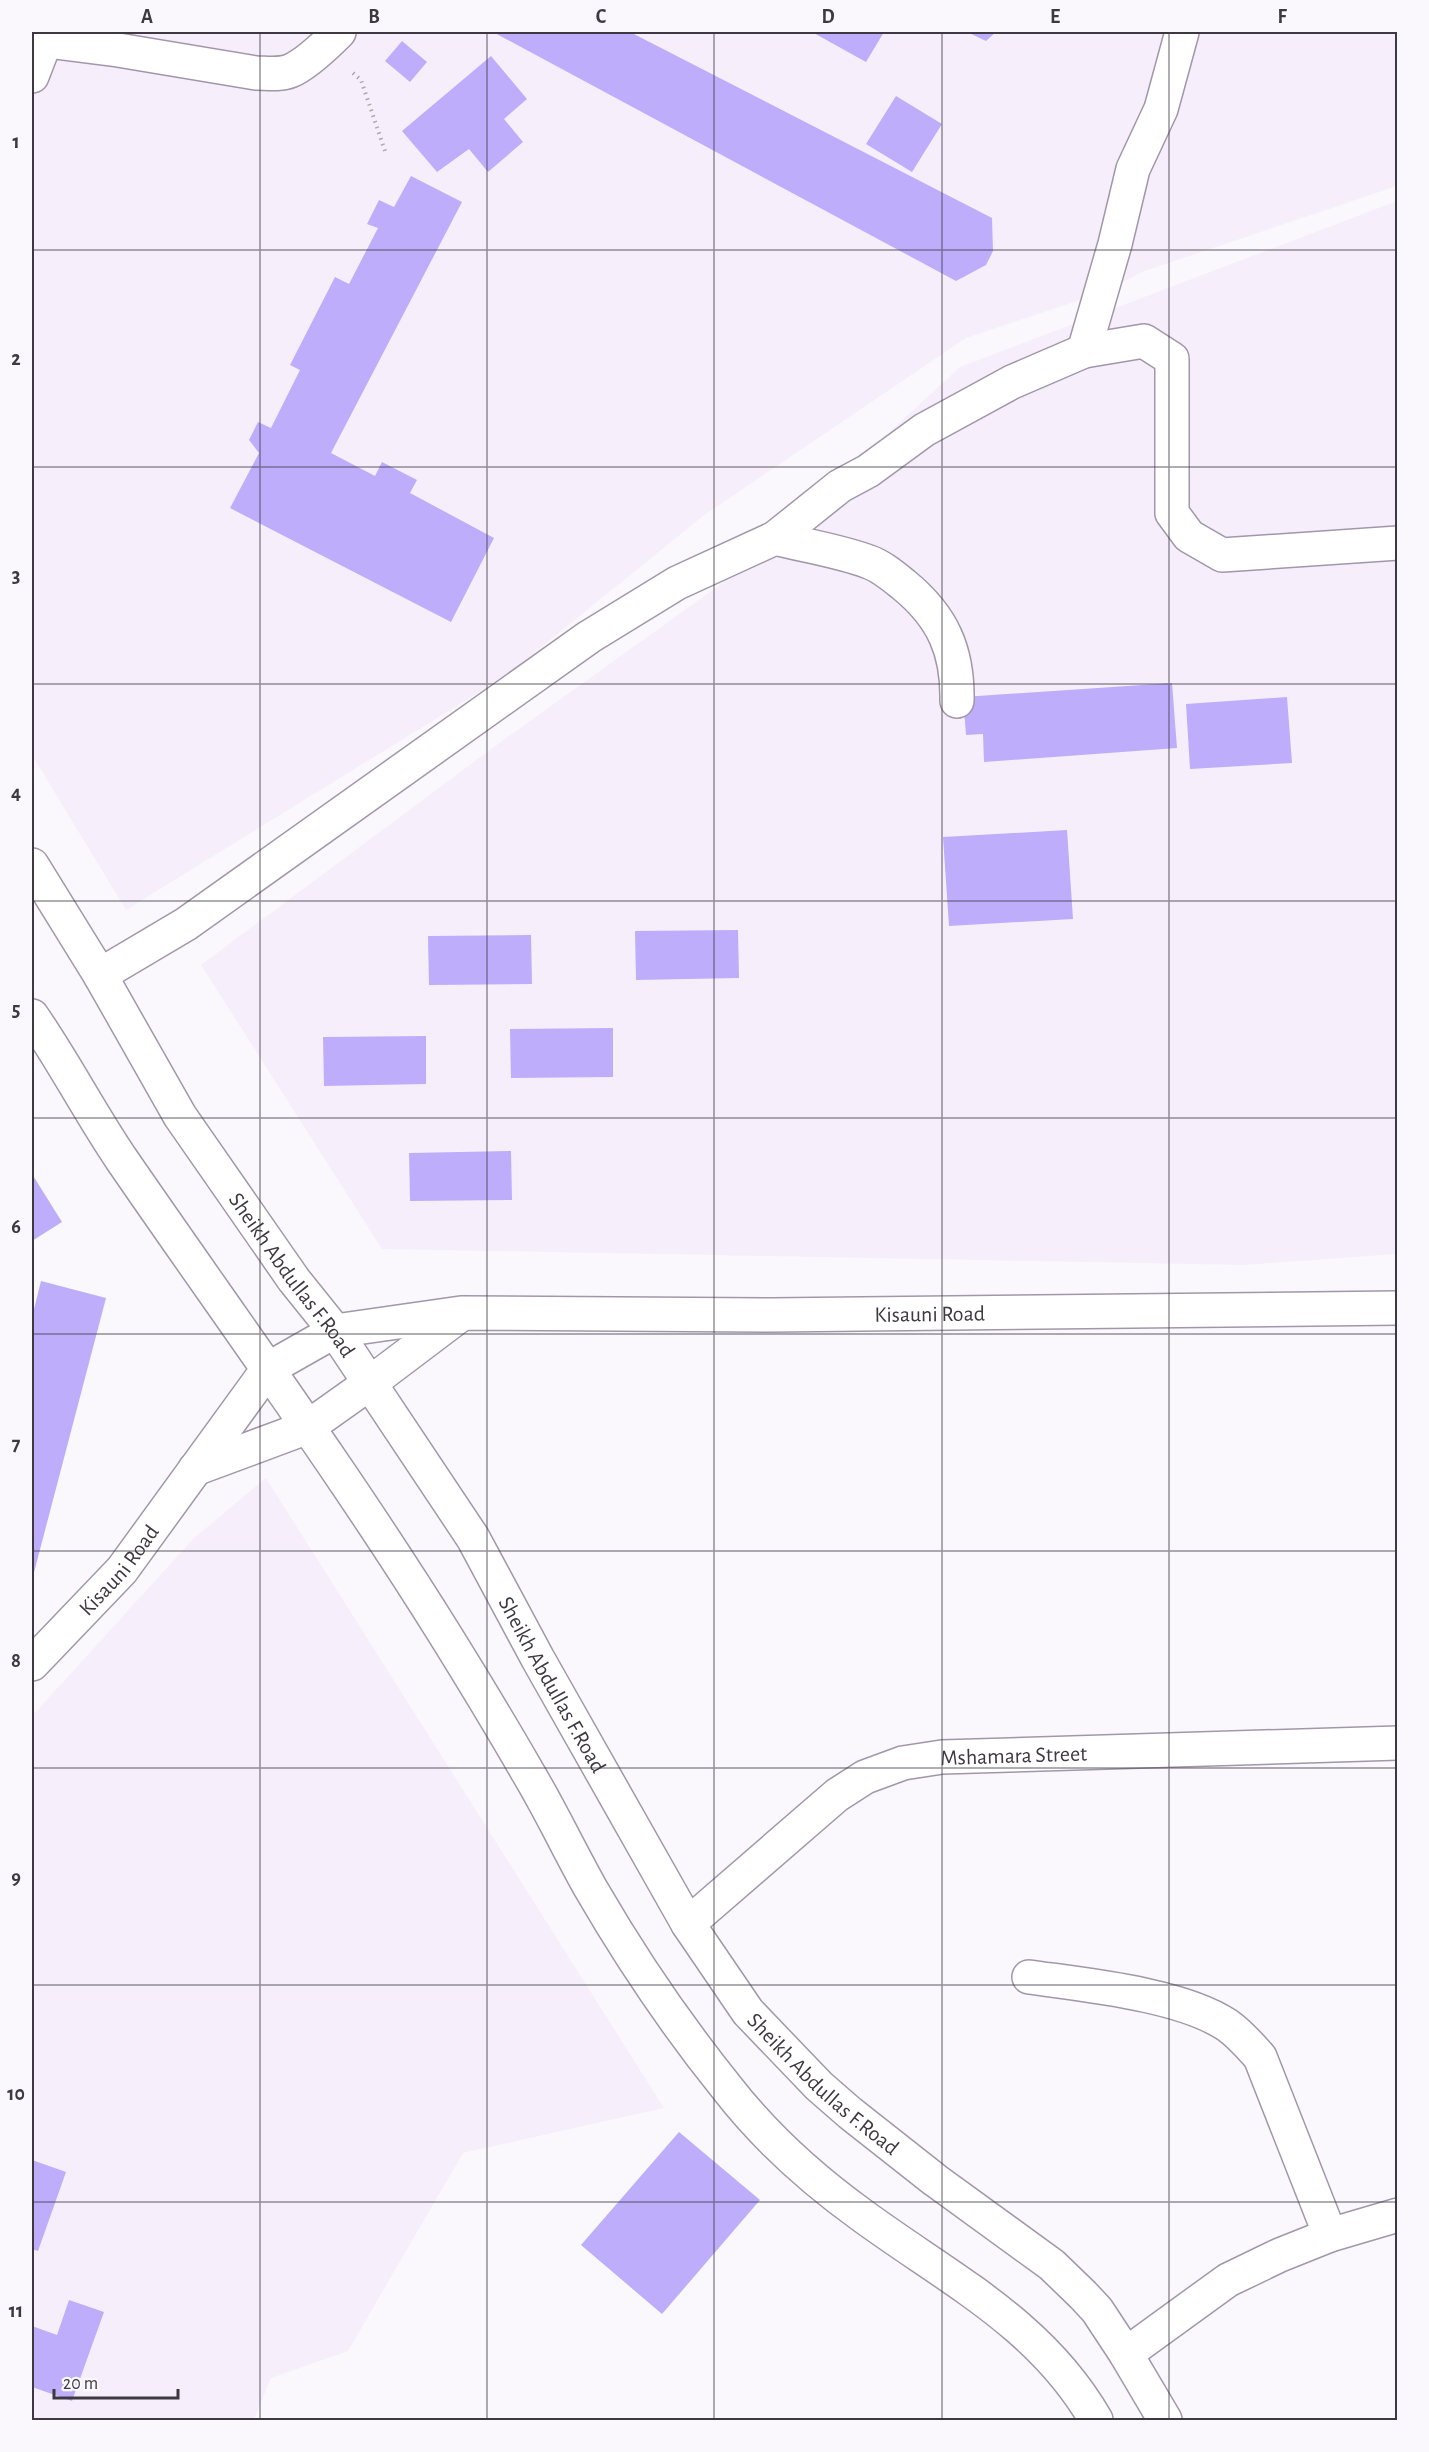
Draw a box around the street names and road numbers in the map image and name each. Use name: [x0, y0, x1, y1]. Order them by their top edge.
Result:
street label: Sheikh Abdullas F.Road: [225, 1189, 359, 1361]
street label: Kisauni Road: [874, 1303, 985, 1326]
street label: Kisauni Road: [75, 1521, 163, 1620]
street label: Sheikh Abdullas F.Road: [494, 1593, 610, 1776]
street label: Mshamara Street: [940, 1743, 1087, 1769]
street label: Sheikh Abdullas F.Road: [743, 2009, 903, 2159]

